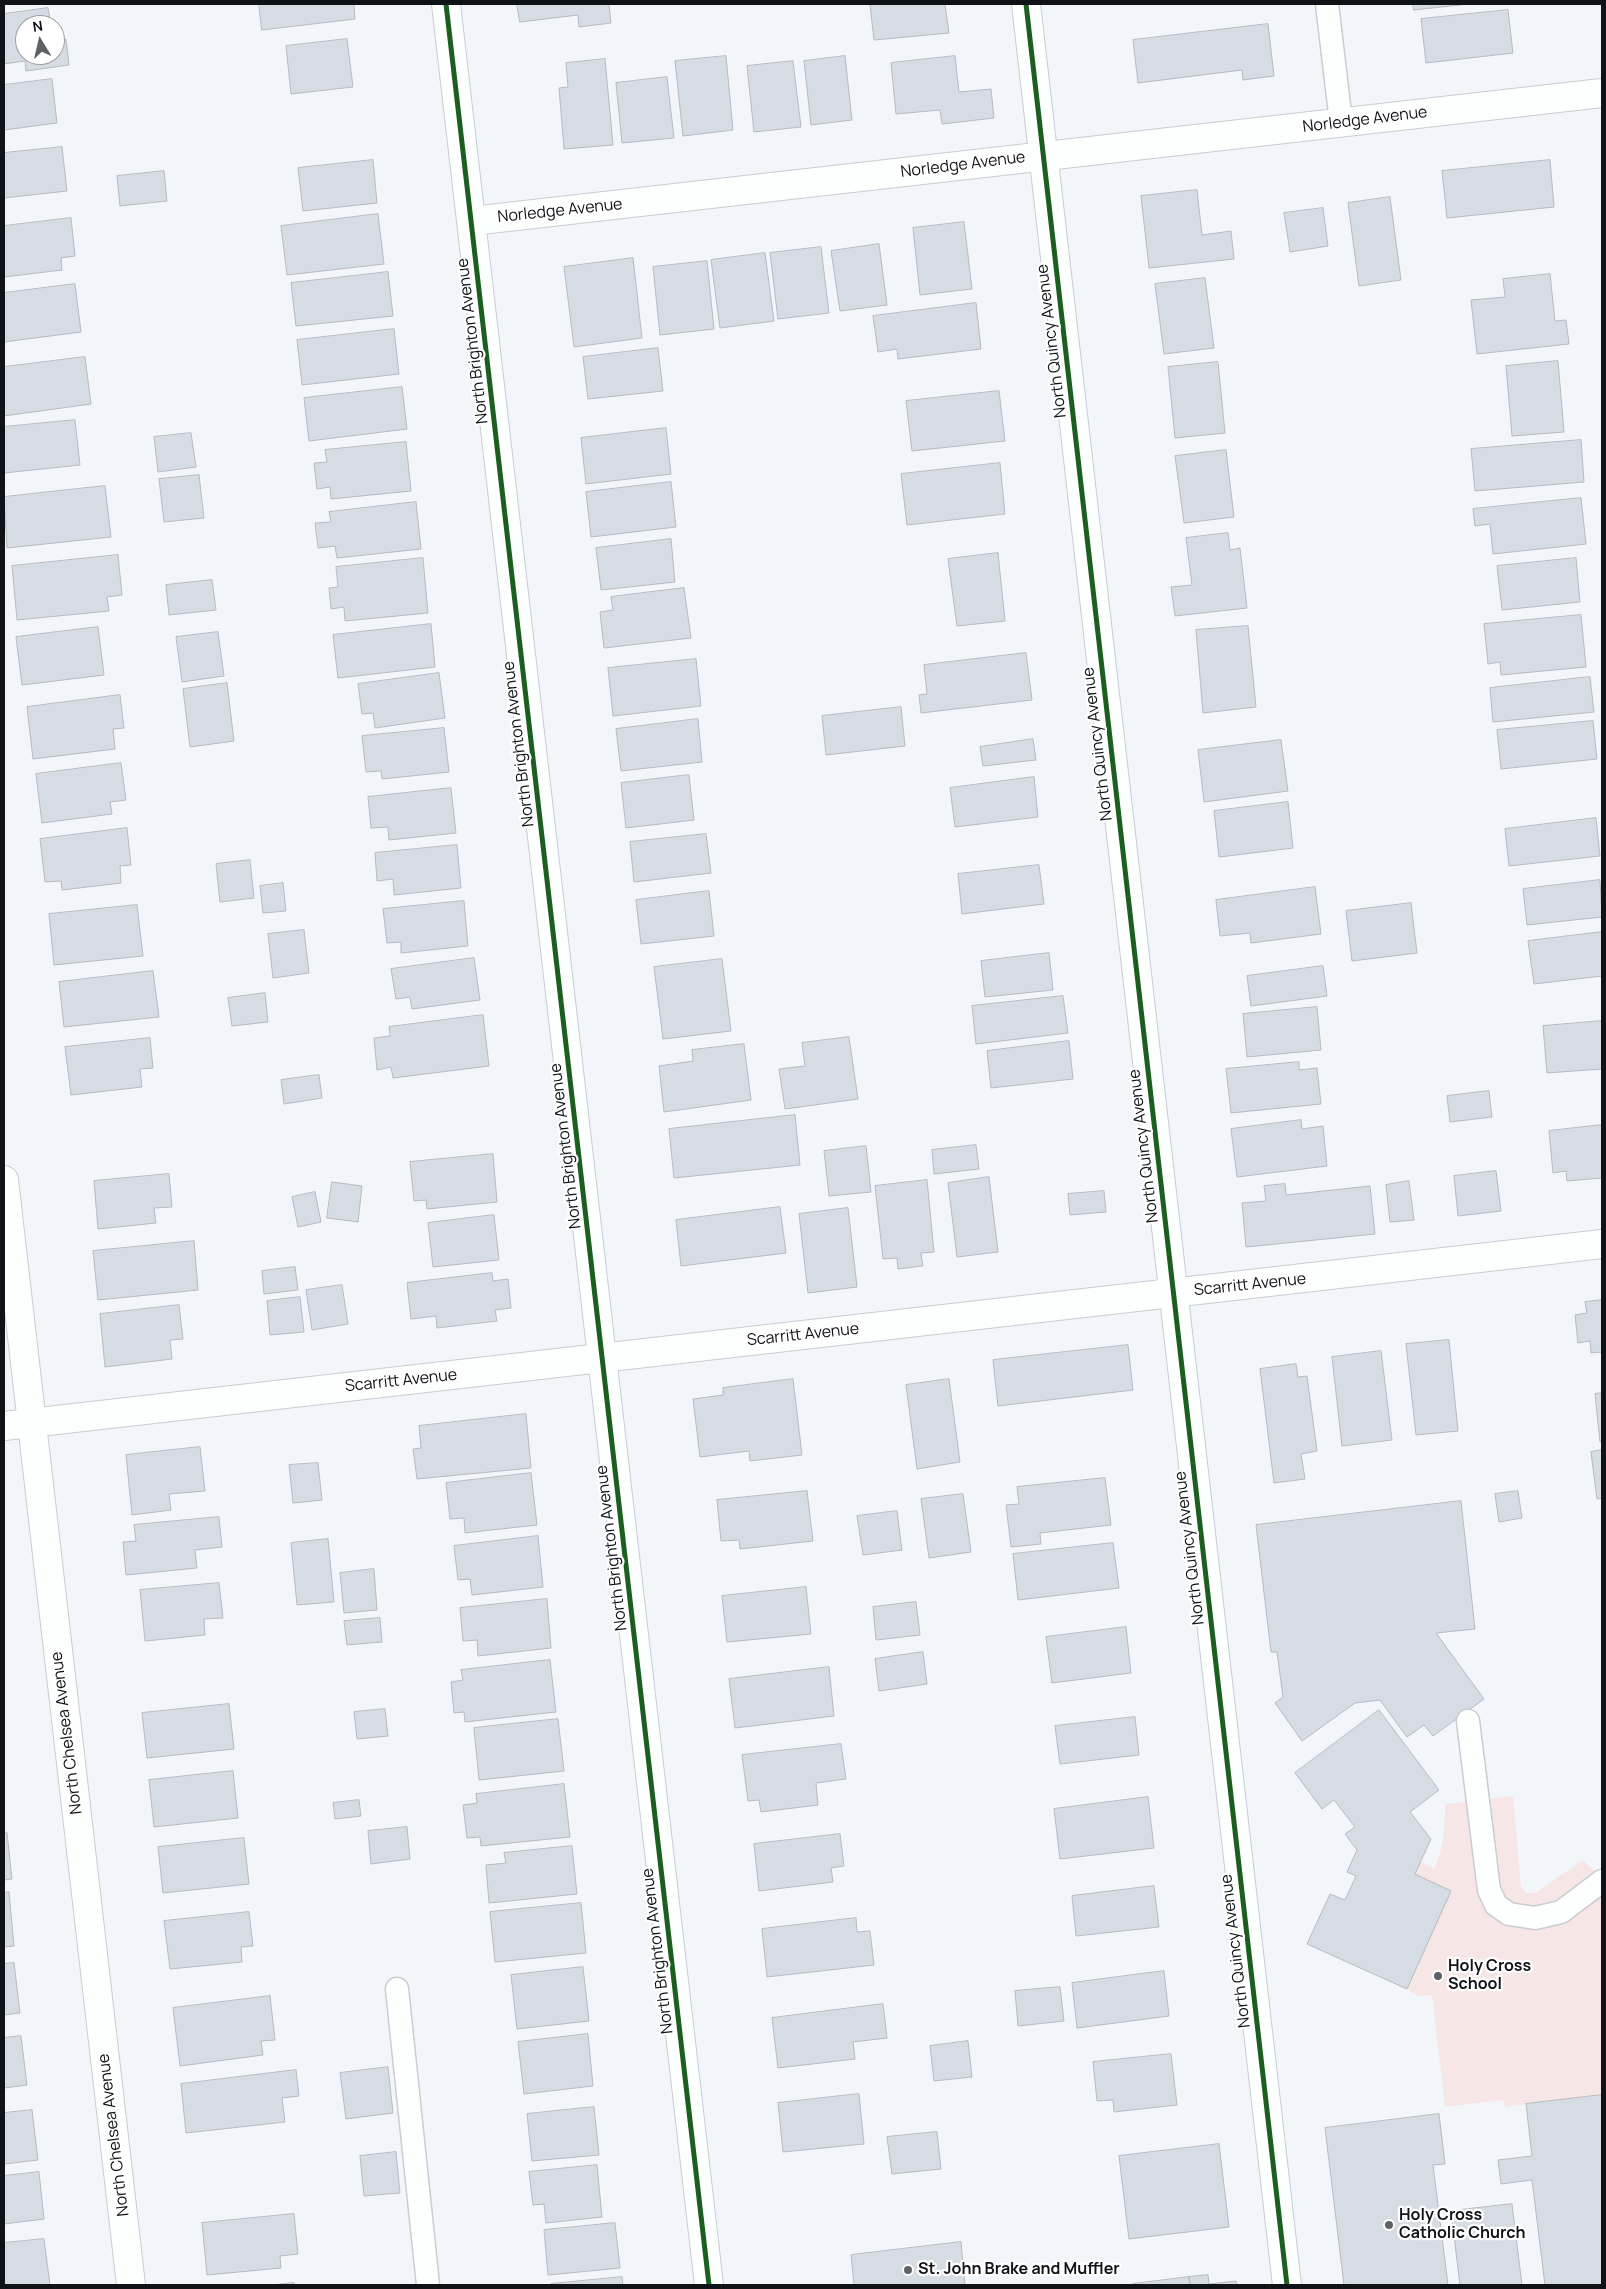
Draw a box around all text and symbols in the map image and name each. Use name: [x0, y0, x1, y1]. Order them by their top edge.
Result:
north arrow: [15, 15, 65, 65]
text: N: [31, 16, 44, 36]
street label: Norledge Avenue: [1302, 103, 1428, 137]
street label: Norledge Avenue: [900, 148, 1026, 182]
street label: Norledge Avenue: [497, 195, 623, 227]
street label: North Brighton Avenue: [453, 257, 493, 425]
street label: North Quincy Avenue: [1033, 263, 1071, 419]
street label: North Brighton Avenue: [499, 660, 539, 828]
street label: North Quincy Avenue: [1079, 666, 1117, 822]
street label: North Brighton Avenue: [546, 1062, 586, 1230]
street label: North Quincy Avenue: [1125, 1068, 1163, 1224]
street label: Scarritt Avenue: [1193, 1270, 1307, 1300]
street label: Scarritt Avenue: [746, 1320, 860, 1350]
street label: Scarritt Avenue: [344, 1366, 458, 1396]
street label: North Brighton Avenue: [592, 1464, 632, 1632]
street label: North Quincy Avenue: [1171, 1470, 1209, 1626]
street label: North Chelsea Avenue: [47, 1651, 87, 1815]
street label: North Brighton Avenue: [638, 1867, 678, 2035]
street label: North Quincy Avenue: [1217, 1873, 1255, 2029]
place label: Holy Cross School: [1448, 1957, 1531, 1995]
marker: Holy Cross School: [1432, 1970, 1444, 1982]
street label: North Chelsea Avenue: [94, 2053, 134, 2217]
place label: Holy Cross Catholic Church: [1399, 2206, 1526, 2244]
marker: Holy Cross Catholic Church: [1383, 2219, 1395, 2231]
place label: St. John Brake and Muffler: [918, 2260, 1120, 2280]
marker: St. John Brake and Muffler: [902, 2264, 914, 2276]

